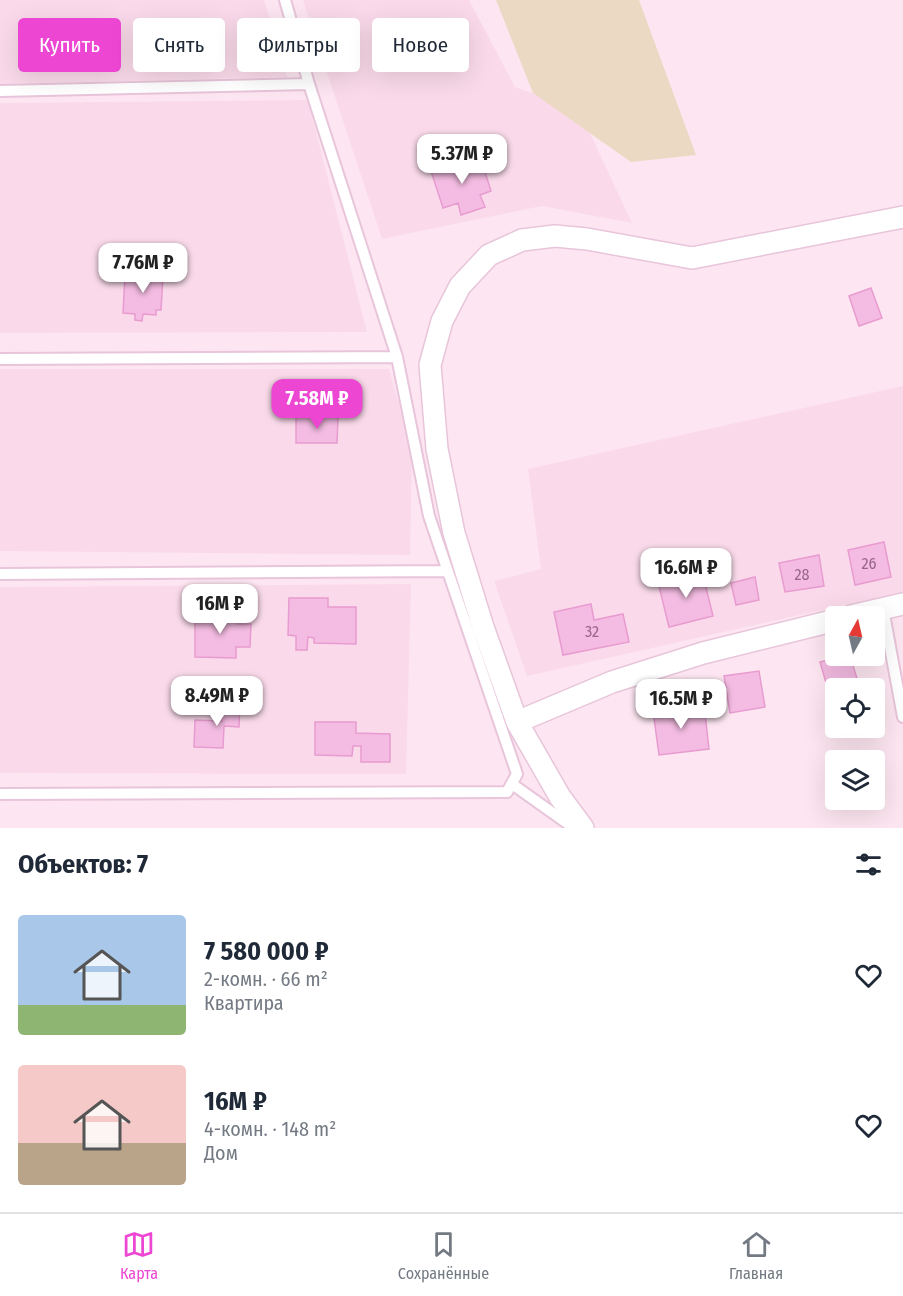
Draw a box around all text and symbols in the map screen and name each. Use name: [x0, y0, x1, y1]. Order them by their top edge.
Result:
chip: Купить: [18, 18, 121, 72]
chip: Снять: [133, 18, 225, 72]
chip: Фильтры: [237, 18, 360, 72]
chip: Новое: [372, 18, 469, 72]
pin: 5.37M ₽: [407, 134, 517, 185]
text: 5.37M ₽: [431, 141, 493, 165]
pin: 7.76M ₽: [88, 243, 198, 294]
text: 7.76M ₽: [112, 250, 174, 274]
pin: 7.58M ₽: [262, 379, 372, 430]
text: 7.58M ₽: [285, 386, 349, 410]
pin: 16.6M ₽: [631, 548, 741, 599]
house number: 26: [862, 554, 877, 573]
text: 16.6M ₽: [654, 555, 718, 579]
house number: 28: [794, 565, 810, 584]
pin: 16M ₽: [178, 584, 262, 635]
text: 16M ₽: [196, 591, 244, 615]
north arrow: [825, 606, 885, 666]
map controls: [825, 606, 885, 810]
house number: 32: [585, 622, 599, 641]
pin: 8.49M ₽: [162, 676, 272, 727]
button: locate: [825, 678, 885, 738]
pin: 16.5M ₽: [626, 679, 736, 730]
text: 8.49M ₽: [185, 683, 249, 707]
text: 16.5M ₽: [650, 686, 712, 710]
button: layers: [825, 750, 885, 810]
icon: filters: [852, 848, 885, 881]
text: Объектов: 7: [18, 849, 148, 880]
text: 7 580 000 ₽: [204, 936, 329, 967]
icon: home: [66, 939, 138, 1011]
icon: heart: [852, 959, 885, 992]
text: 2-комн. · 66 m²: [204, 967, 328, 991]
text: Квартира: [204, 991, 284, 1015]
text: 16M ₽: [204, 1086, 267, 1117]
icon: home: [66, 1089, 138, 1161]
icon: heart: [852, 1109, 885, 1142]
text: 4-комн. · 148 m²: [204, 1117, 336, 1141]
text: Дом: [204, 1141, 238, 1165]
tab: Карта: [120, 1228, 158, 1283]
tab: Сохранённые: [398, 1228, 489, 1283]
tab: Главная: [729, 1228, 783, 1283]

